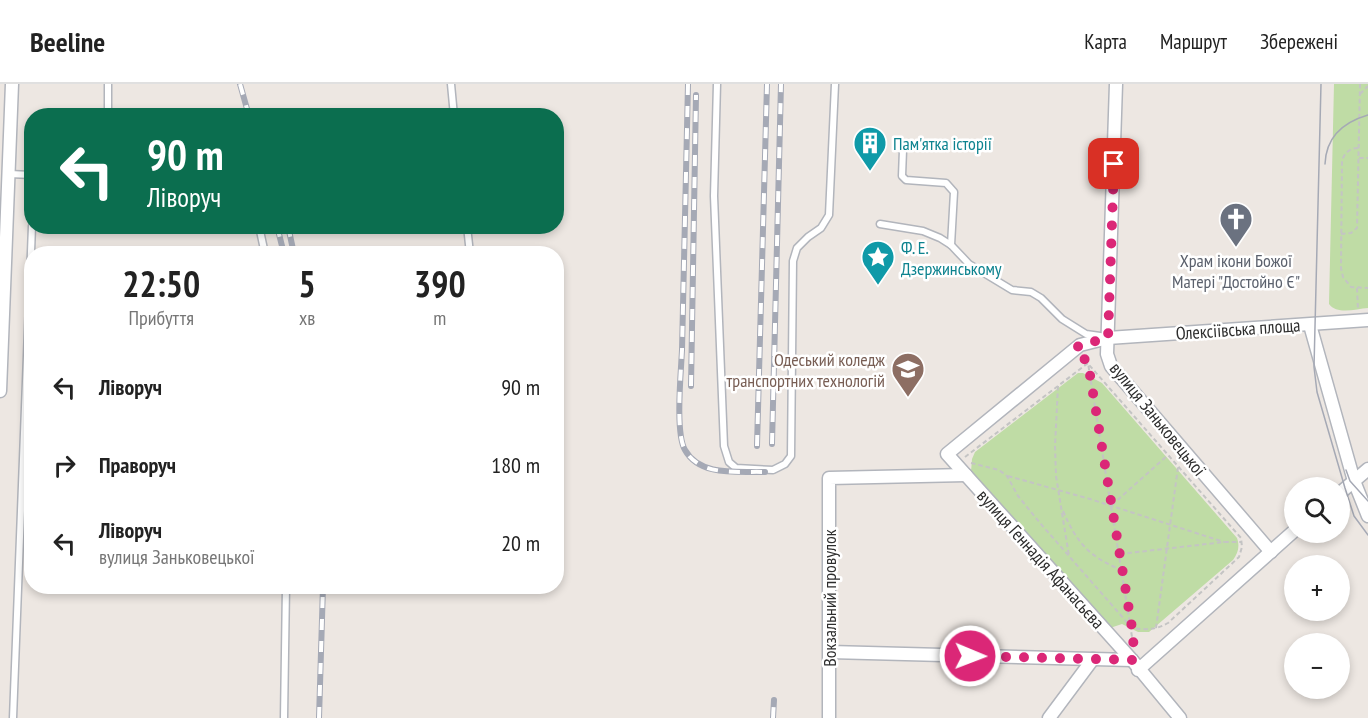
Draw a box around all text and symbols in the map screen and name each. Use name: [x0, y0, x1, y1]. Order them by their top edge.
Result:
text: Beeline: [30, 23, 105, 60]
text: Карта: [1084, 28, 1127, 55]
text: Маршрут: [1160, 28, 1227, 55]
text: Збережені: [1260, 28, 1338, 55]
building icon: Пам'ятка історії: [852, 125, 888, 172]
text: 90 m: [147, 127, 224, 182]
icon: left: [48, 132, 126, 210]
place label: Пам'ятка історії: [893, 132, 992, 155]
pin: [1088, 138, 1139, 189]
icon: arrive: [1097, 147, 1130, 180]
text: Ліворуч: [147, 180, 221, 214]
church icon: Храм ікони Божої Матері "Достойно Є": [1218, 201, 1254, 248]
place label: Ф. Е. Дзержинському: [901, 236, 1002, 280]
place icon: Ф. Е. Дзержинському: [860, 239, 896, 286]
place label: Храм ікони Божої Матері "Достойно Є": [1172, 249, 1300, 293]
text: 22:50: [122, 260, 200, 307]
text: 5: [299, 260, 316, 307]
text: 390: [414, 260, 466, 307]
text: Прибуття: [129, 305, 194, 331]
text: хв: [299, 305, 315, 331]
text: m: [433, 305, 446, 331]
street label: Олексіївська площа: [1175, 313, 1301, 345]
place label: Одеський коледж транспортних технологій: [727, 348, 885, 392]
school or university icon: Одеський коледж транспортних технологій: [890, 351, 926, 398]
street label: вулиця Заньковецької: [1105, 357, 1211, 481]
icon: left: [48, 371, 81, 404]
text: Ліворуч: [99, 373, 162, 401]
text: 90 m: [501, 373, 540, 401]
icon: right: [48, 449, 81, 482]
text: Праворуч: [99, 451, 176, 479]
text: 180 m: [491, 451, 540, 479]
map controls: [1284, 477, 1350, 699]
button: search: [1284, 477, 1350, 543]
street label: вулиця Геннадія Афанасьєва: [972, 485, 1110, 633]
text: Ліворуч: [99, 516, 162, 544]
icon: left: [48, 527, 81, 560]
text: 20 m: [501, 529, 540, 557]
street label: Вокзальний провулок: [818, 529, 841, 667]
text: вулиця Заньковецької: [99, 544, 255, 570]
button: +: [1284, 555, 1350, 621]
position arrow: [938, 624, 1002, 688]
button: −: [1284, 633, 1350, 699]

